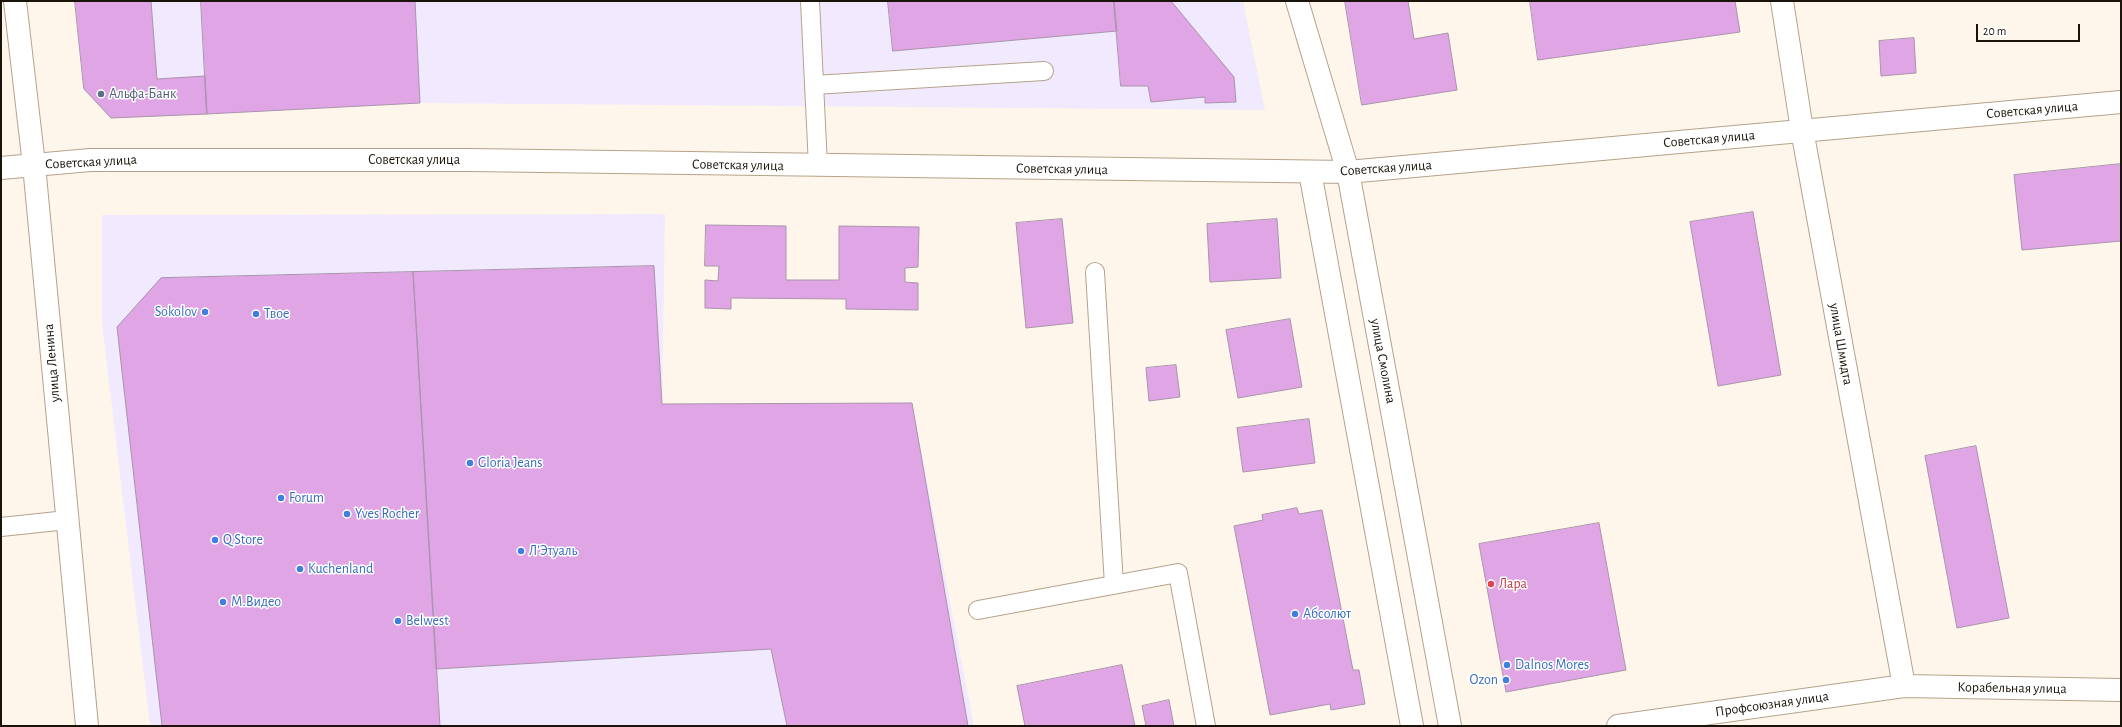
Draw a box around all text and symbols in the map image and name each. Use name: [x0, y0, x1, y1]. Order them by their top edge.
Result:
scale bar: [1978, 16, 2082, 42]
text: 20 m: [1983, 25, 2006, 37]
place label: Альфа-Банк: [109, 86, 176, 102]
marker: Альфа-Банк: [96, 89, 106, 99]
street label: Советская улица: [1985, 98, 2079, 122]
street label: Советская улица: [1662, 127, 1756, 151]
street label: Советская улица: [45, 151, 137, 173]
street label: Советская улица: [368, 152, 460, 168]
street label: Советская улица: [692, 156, 784, 174]
street label: Советская улица: [1339, 156, 1433, 180]
street label: Советская улица: [1016, 160, 1108, 178]
street label: улица Шмидта: [1826, 302, 1856, 386]
place label: Sokolov: [155, 304, 197, 320]
place label: Твое: [264, 306, 289, 322]
marker: Sokolov: [200, 307, 210, 317]
marker: Твое: [251, 309, 261, 319]
street label: улица Смолина: [1367, 317, 1399, 405]
street label: улица Ленина: [40, 323, 64, 403]
place label: Gloria Jeans: [478, 455, 542, 471]
marker: Gloria Jeans: [465, 458, 475, 468]
place label: Forum: [289, 490, 324, 506]
marker: Forum: [276, 493, 286, 503]
place label: Yves Rocher: [355, 506, 419, 522]
marker: Yves Rocher: [342, 509, 352, 519]
place label: Q Store: [223, 532, 263, 548]
marker: Q Store: [210, 535, 220, 545]
place label: Л’Этуаль: [529, 543, 577, 559]
marker: Л’Этуаль: [516, 546, 526, 556]
place label: Kuchenland: [308, 561, 373, 577]
marker: Kuchenland: [295, 564, 305, 574]
place label: Лара: [1499, 576, 1527, 592]
marker: Лара: [1486, 579, 1496, 589]
place label: М.Видео: [231, 594, 281, 610]
marker: М.Видео: [218, 597, 228, 607]
place label: Абсолют: [1303, 606, 1351, 622]
marker: Абсолют: [1290, 609, 1300, 619]
place label: Belwest: [406, 613, 449, 629]
marker: Belwest: [393, 616, 403, 626]
place label: Dalnos Mores: [1515, 657, 1589, 673]
marker: Dalnos Mores: [1502, 660, 1512, 670]
place label: Ozon: [1470, 672, 1498, 688]
marker: Ozon: [1501, 675, 1511, 685]
street label: Корабельная улица: [1957, 679, 2067, 697]
street label: Профсоюзная улица: [1714, 688, 1830, 720]

